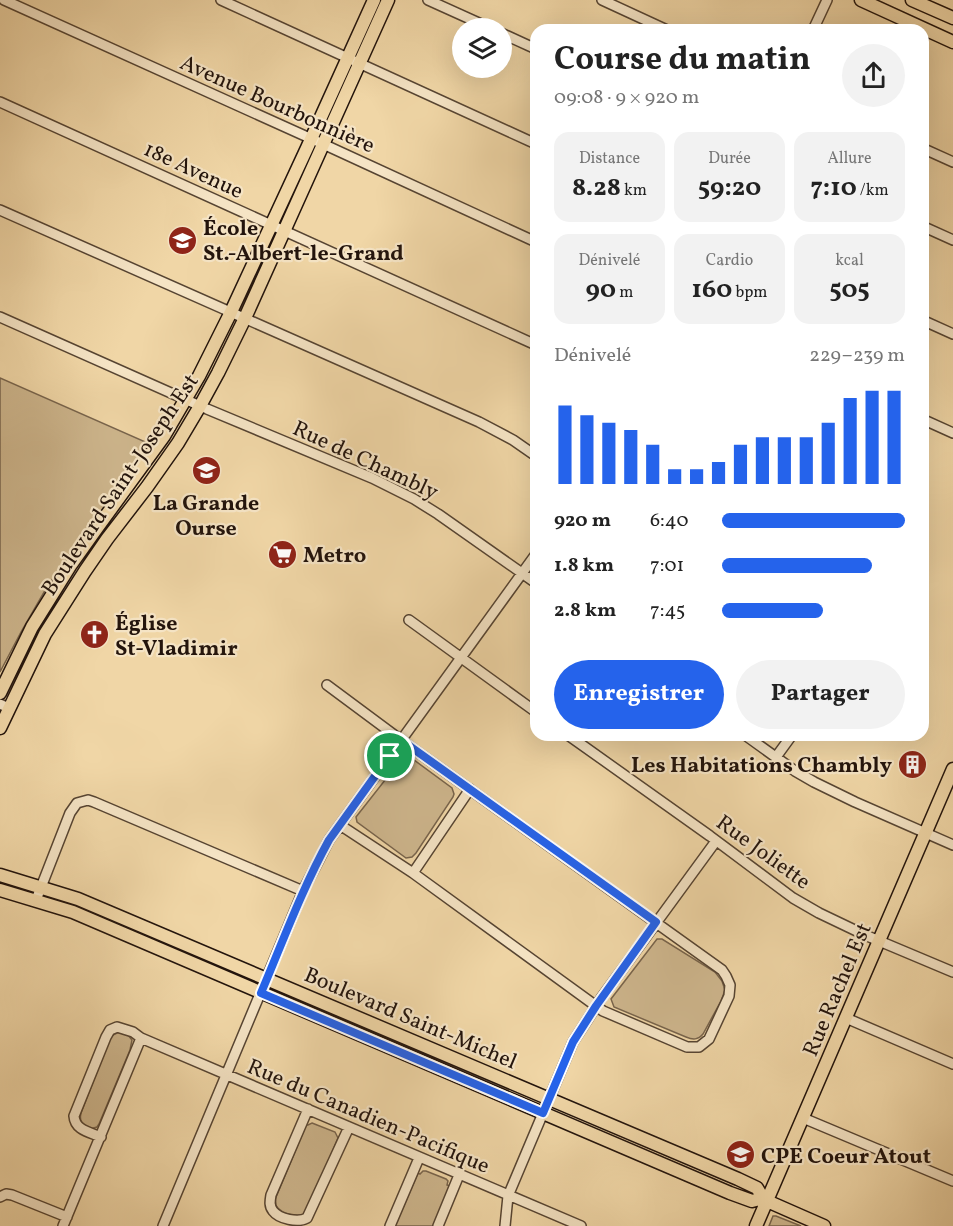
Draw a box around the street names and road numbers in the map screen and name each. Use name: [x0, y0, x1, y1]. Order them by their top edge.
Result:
street label: Avenue Bourbonnière: [175, 48, 379, 162]
street label: 18e Avenue: [138, 135, 248, 208]
street label: Boulevard Saint-Joseph Est: [35, 368, 207, 603]
street label: Rue de Chambly: [287, 414, 443, 509]
street label: Rue Joliette: [709, 808, 816, 898]
street label: Rue Rachel Est: [796, 918, 881, 1062]
street label: Boulevard Saint-Michel: [299, 960, 521, 1078]
street label: Rue du Canadien-Pacifique: [242, 1052, 494, 1183]

